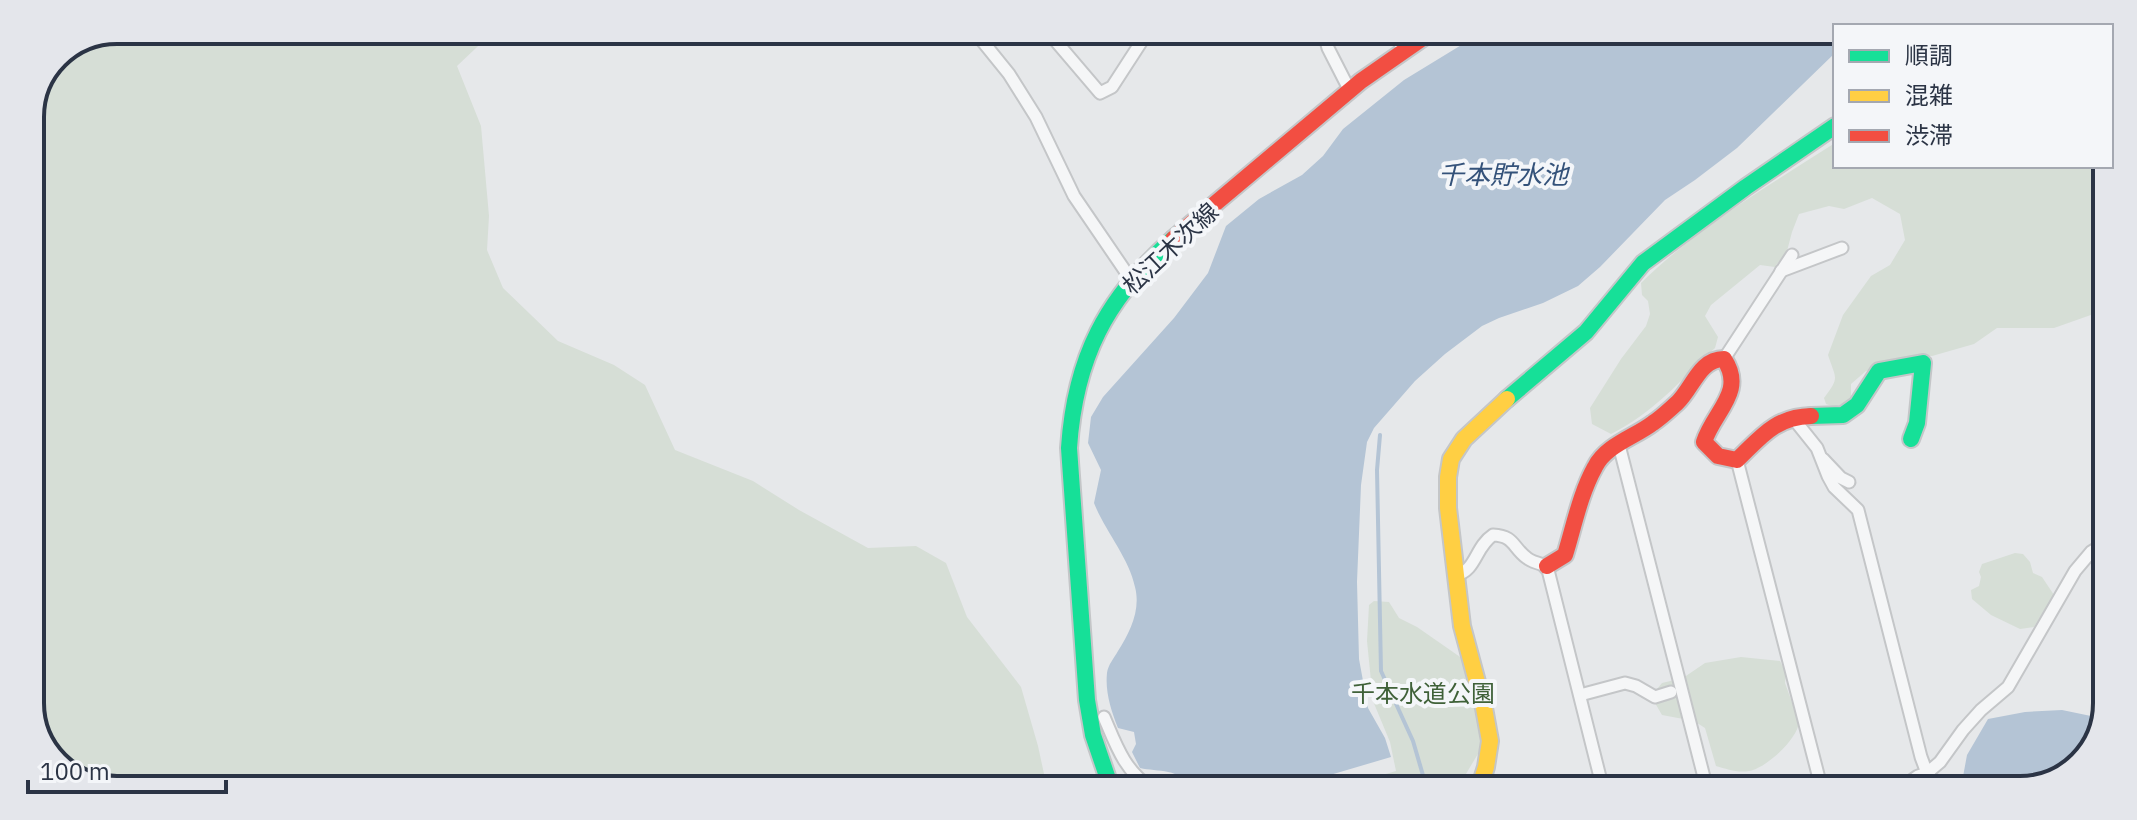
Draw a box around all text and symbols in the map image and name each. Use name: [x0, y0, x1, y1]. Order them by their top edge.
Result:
legend: [1833, 24, 2113, 168]
text: 順調: [1905, 39, 1953, 71]
text: 混雑: [1905, 79, 1953, 111]
text: 渋滞: [1905, 119, 1953, 151]
water label: 千本貯水池: [1438, 157, 1571, 191]
street label: 松江木次線: [1115, 195, 1225, 301]
park label: 千本水道公園: [1351, 677, 1495, 709]
scale bar: [28, 744, 226, 794]
text: 100 m: [40, 755, 110, 787]

